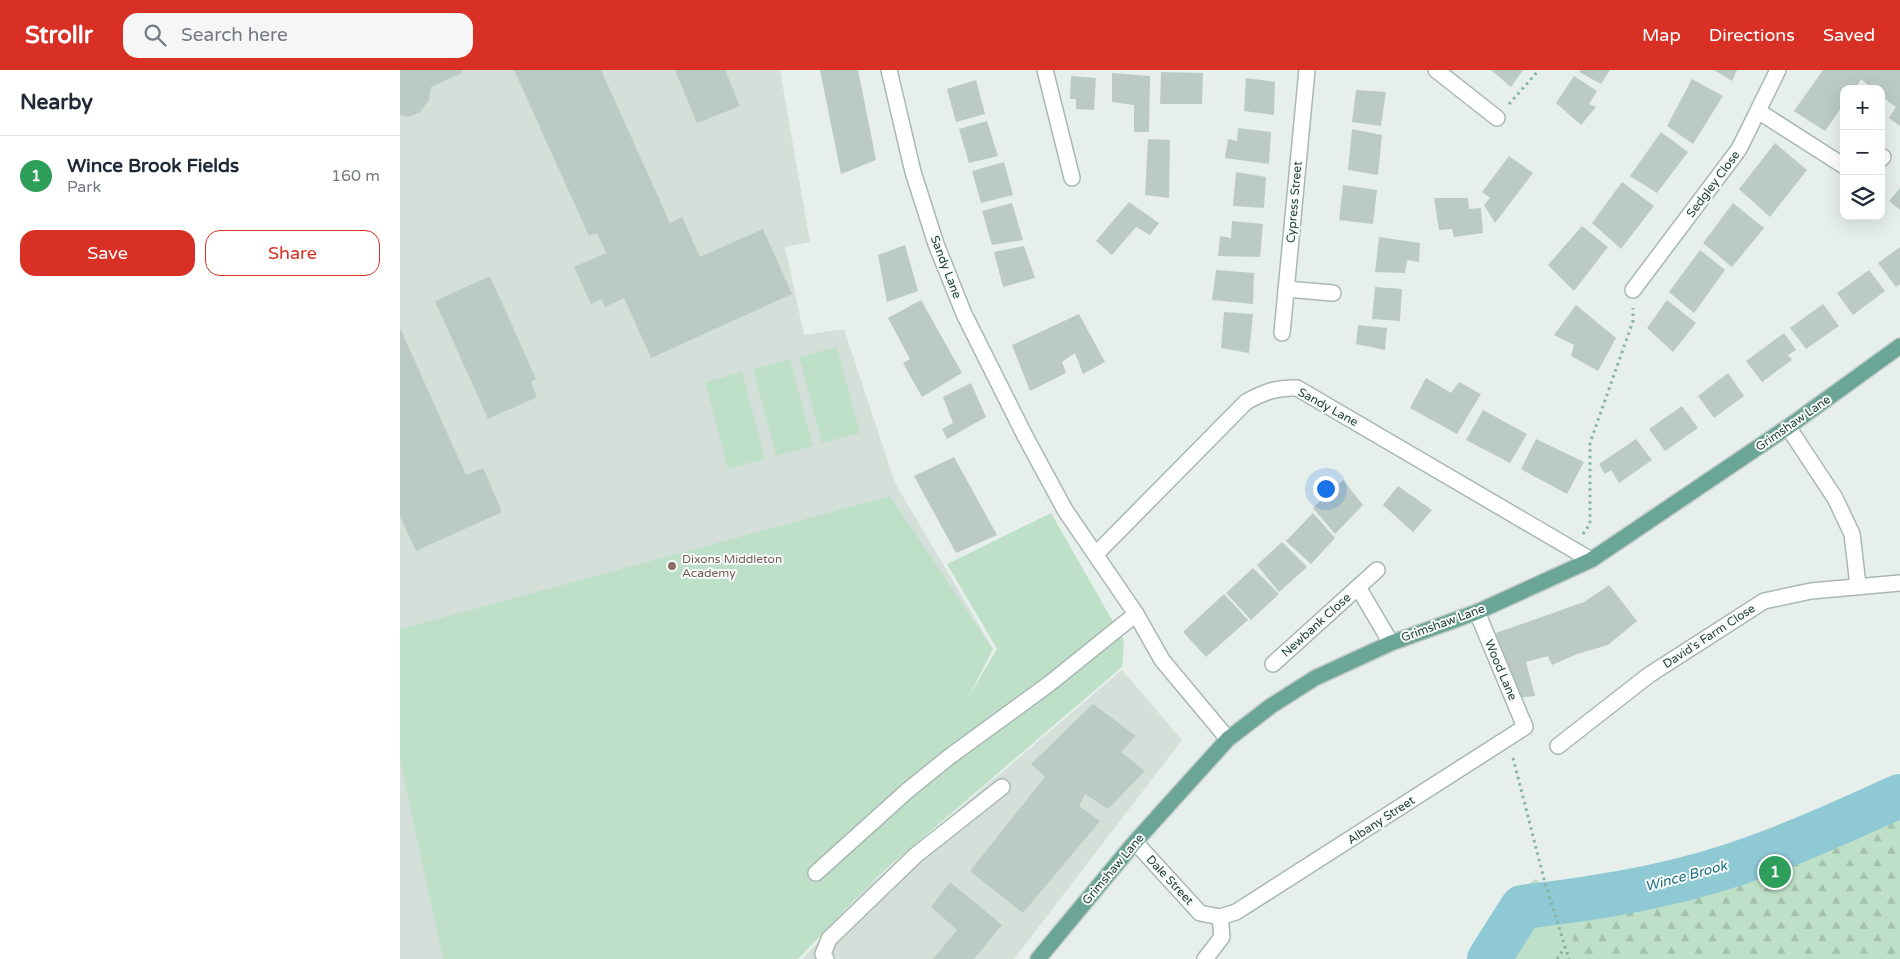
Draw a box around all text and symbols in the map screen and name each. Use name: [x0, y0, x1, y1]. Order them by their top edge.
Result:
search box: [123, 13, 473, 58]
text: Strollr: [25, 21, 93, 50]
icon: search: [141, 21, 169, 49]
text: Search here: [181, 24, 288, 46]
text: Map: [1642, 24, 1681, 46]
text: Directions: [1709, 24, 1795, 46]
text: Saved: [1823, 24, 1875, 46]
map controls: [1840, 85, 1885, 220]
button: +: [1840, 85, 1885, 130]
text: Nearby: [20, 90, 93, 115]
button: −: [1840, 130, 1885, 175]
street label: Sedgley Close: [1683, 148, 1743, 220]
text: Wince Brook Fields: [67, 155, 239, 177]
street label: Cypress Street: [1283, 160, 1305, 243]
text: 1: [31, 166, 41, 186]
text: 160 m: [331, 166, 380, 186]
button: layers: [1840, 175, 1885, 220]
text: Park: [67, 177, 101, 197]
button: Save: [20, 230, 195, 276]
button: Share: [205, 230, 380, 276]
street label: Sandy Lane: [928, 234, 964, 301]
street label: Sandy Lane: [1296, 385, 1361, 429]
street label: Grimshaw Lane: [1753, 392, 1833, 454]
your location: [1313, 476, 1339, 502]
place label: Dixons Middleton Academy: [682, 552, 782, 580]
marker: Dixons Middleton Academy: [666, 560, 678, 572]
street label: Newbank Close: [1279, 590, 1354, 660]
street label: Grimshaw Lane: [1399, 601, 1487, 645]
street label: David's Farm Close: [1660, 601, 1758, 671]
street label: Wood Lane: [1482, 638, 1520, 703]
street label: Albany Street: [1345, 793, 1418, 847]
street label: Grimshaw Lane: [1079, 831, 1147, 907]
street label: Dale Street: [1143, 852, 1197, 908]
pin: 1: [1759, 853, 1791, 891]
water label: Wince Brook: [1643, 857, 1730, 895]

